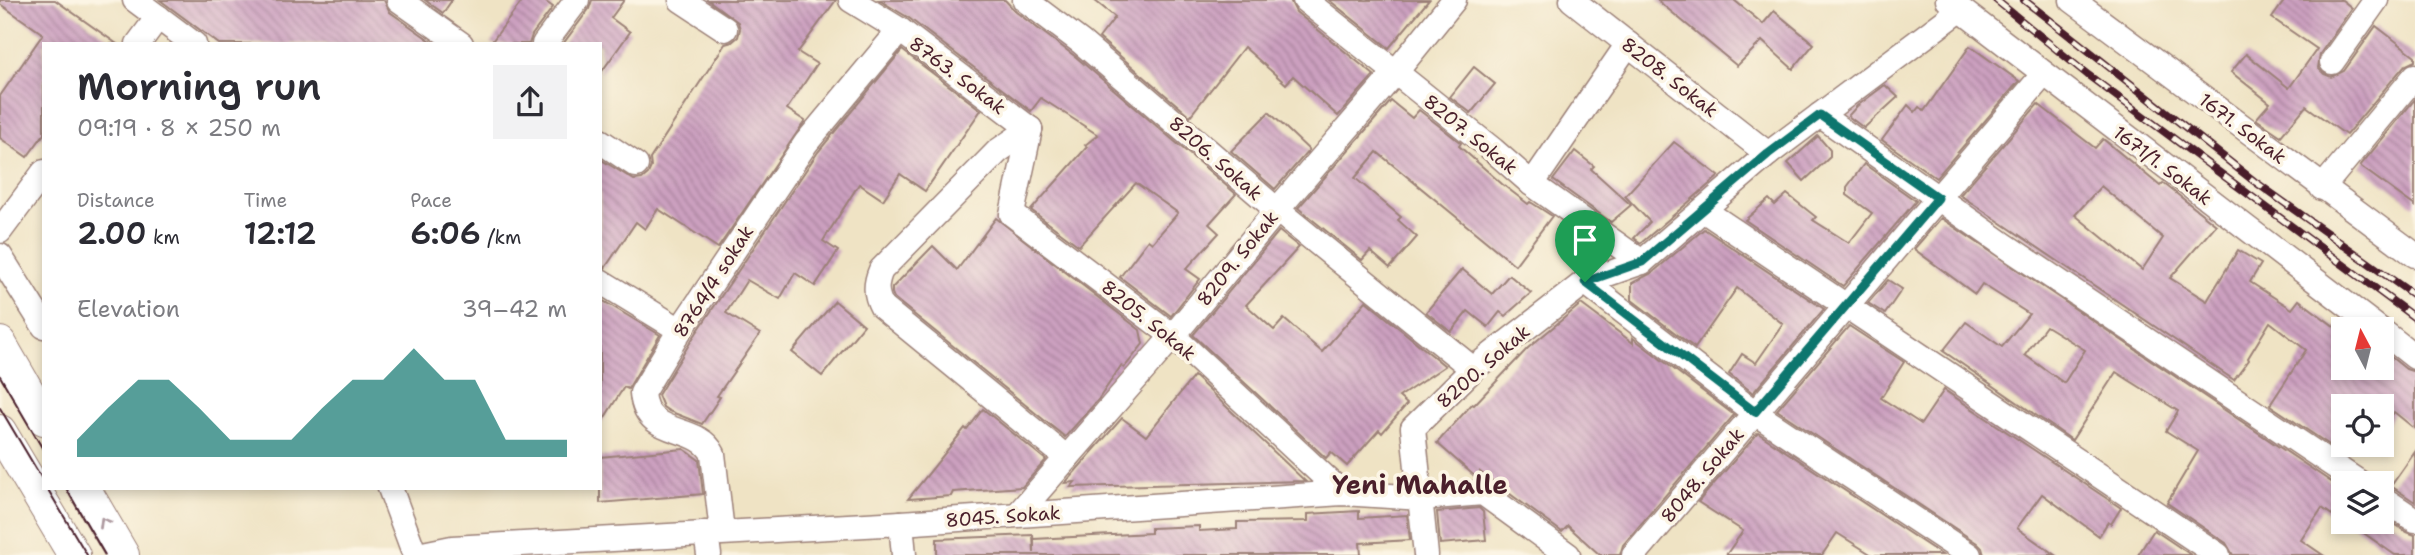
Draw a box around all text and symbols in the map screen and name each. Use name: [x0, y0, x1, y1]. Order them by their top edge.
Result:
street label: 8763. Sokak: [904, 31, 1011, 120]
street label: 8208. Sokak: [1616, 32, 1723, 123]
text: Morning run: [77, 61, 321, 112]
button: share: [493, 65, 567, 139]
street label: 1671. Sokak: [2194, 87, 2292, 170]
street label: 8207. Sokak: [1418, 89, 1523, 180]
street label: 8206. Sokak: [1164, 111, 1268, 206]
text: 09:19 · 8 × 250 m: [77, 113, 281, 143]
street label: 1671/1. Sokak: [2108, 120, 2217, 211]
text: Distance: [77, 188, 155, 213]
text: Time: [244, 188, 287, 213]
text: Pace: [410, 188, 452, 213]
street label: 8209. Sokak: [1191, 205, 1284, 311]
pin: [1555, 210, 1615, 282]
text: 2.00: [77, 213, 147, 254]
text: 12:12: [244, 213, 317, 254]
text: 6:06: [410, 213, 481, 254]
street label: 8764/4 sokak: [668, 220, 759, 342]
icon: arrive: [1566, 221, 1604, 259]
text: km: [147, 225, 180, 250]
text: /km: [481, 225, 521, 250]
street label: 8205. Sokak: [1096, 275, 1201, 366]
text: Elevation: [77, 294, 180, 324]
text: 39–42 m: [462, 294, 567, 324]
north arrow: [2331, 317, 2394, 380]
map controls: [2331, 317, 2394, 534]
street label: 8200. Sokak: [1431, 319, 1535, 414]
button: locate: [2331, 394, 2394, 457]
street label: 8048. Sokak: [1655, 422, 1750, 528]
district label: Yeni Mahalle: [1332, 467, 1508, 502]
button: layers: [2331, 471, 2394, 534]
street label: 8045. Sokak: [945, 500, 1061, 533]
one-way arrow: [99, 516, 112, 529]

